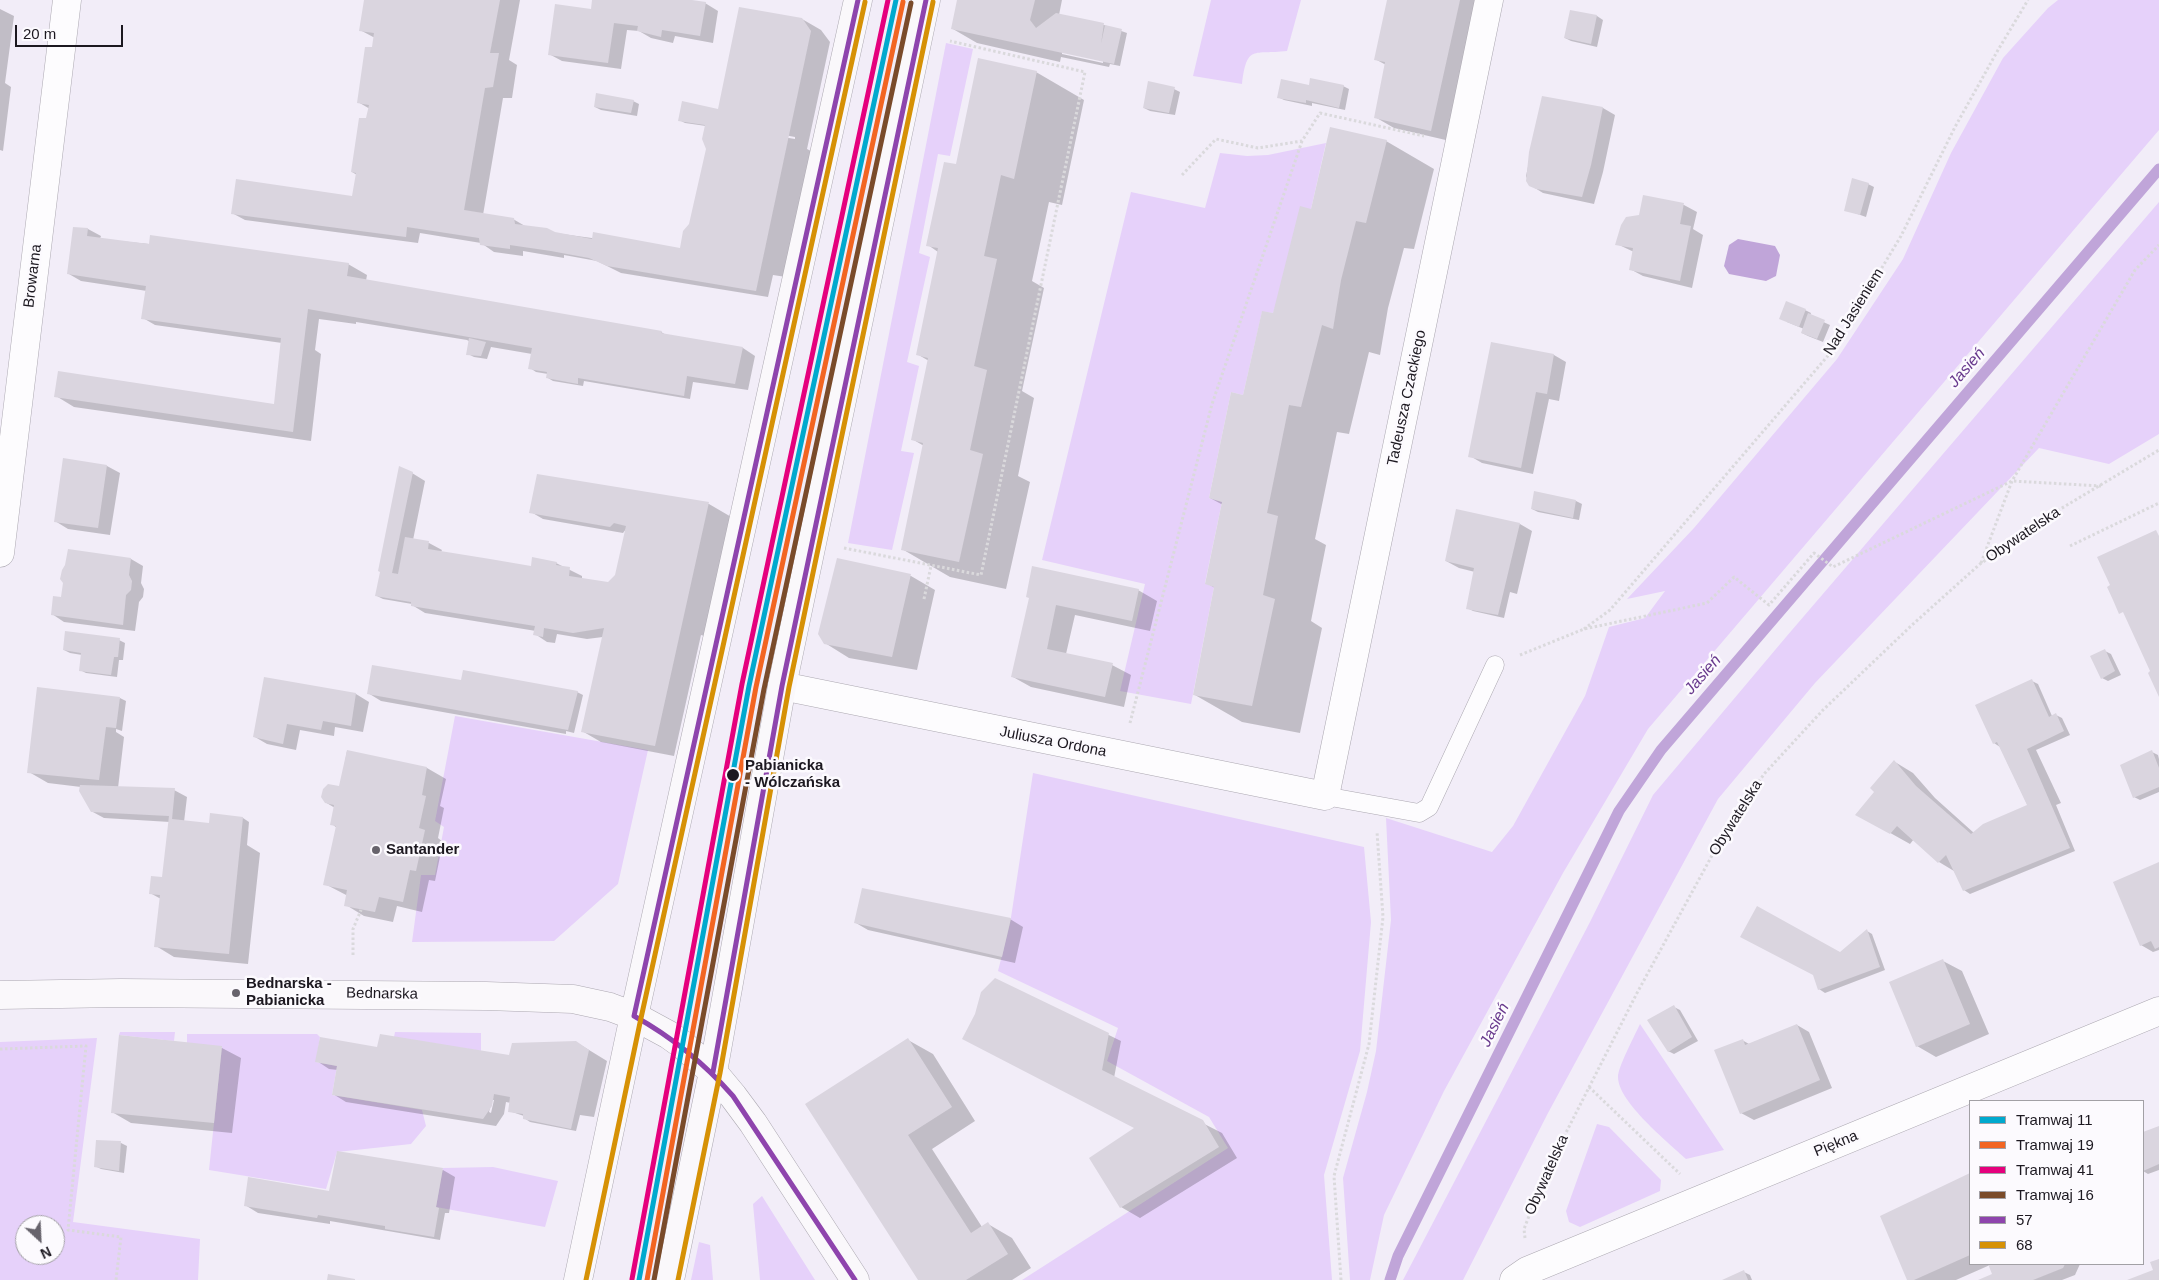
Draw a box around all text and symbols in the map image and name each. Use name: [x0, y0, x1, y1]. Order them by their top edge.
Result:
scale bar: [18, 15, 125, 47]
text: 20 m: [23, 25, 56, 42]
street label: Browarna: [20, 243, 46, 309]
street label: Nad Jasieniem: [1820, 265, 1888, 359]
street label: Tadeusza Czackiego: [1384, 328, 1430, 468]
water label: Jasień: [1945, 344, 1989, 392]
street label: Obywatelska: [1982, 504, 2064, 566]
water label: Jasień: [1681, 651, 1725, 699]
street label: Juliusza Ordona: [998, 723, 1108, 761]
place label: Pabianicka - Wólczańska: [745, 757, 840, 792]
marker: Pabianicka - Wólczańska: [725, 767, 741, 783]
street label: Obywatelska: [1706, 777, 1766, 859]
place label: Santander: [386, 841, 459, 859]
marker: Santander: [370, 844, 382, 856]
place label: Bednarska - Pabianicka: [246, 975, 332, 1010]
street label: Bednarska: [346, 984, 418, 1004]
marker: Bednarska - Pabianicka: [230, 987, 242, 999]
water label: Jasień: [1476, 1000, 1514, 1050]
legend: [1969, 1100, 2144, 1265]
text: Tramwaj 11: [2016, 1111, 2093, 1128]
street label: Piękna: [1811, 1127, 1861, 1161]
street label: Obywatelska: [1521, 1132, 1573, 1218]
text: Tramwaj 19: [2016, 1136, 2094, 1153]
text: Tramwaj 41: [2016, 1161, 2094, 1178]
text: Tramwaj 16: [2016, 1186, 2094, 1203]
text: 57: [2016, 1211, 2033, 1228]
north arrow: [15, 1215, 65, 1265]
text: 68: [2016, 1236, 2033, 1253]
text: N: [38, 1243, 54, 1262]

